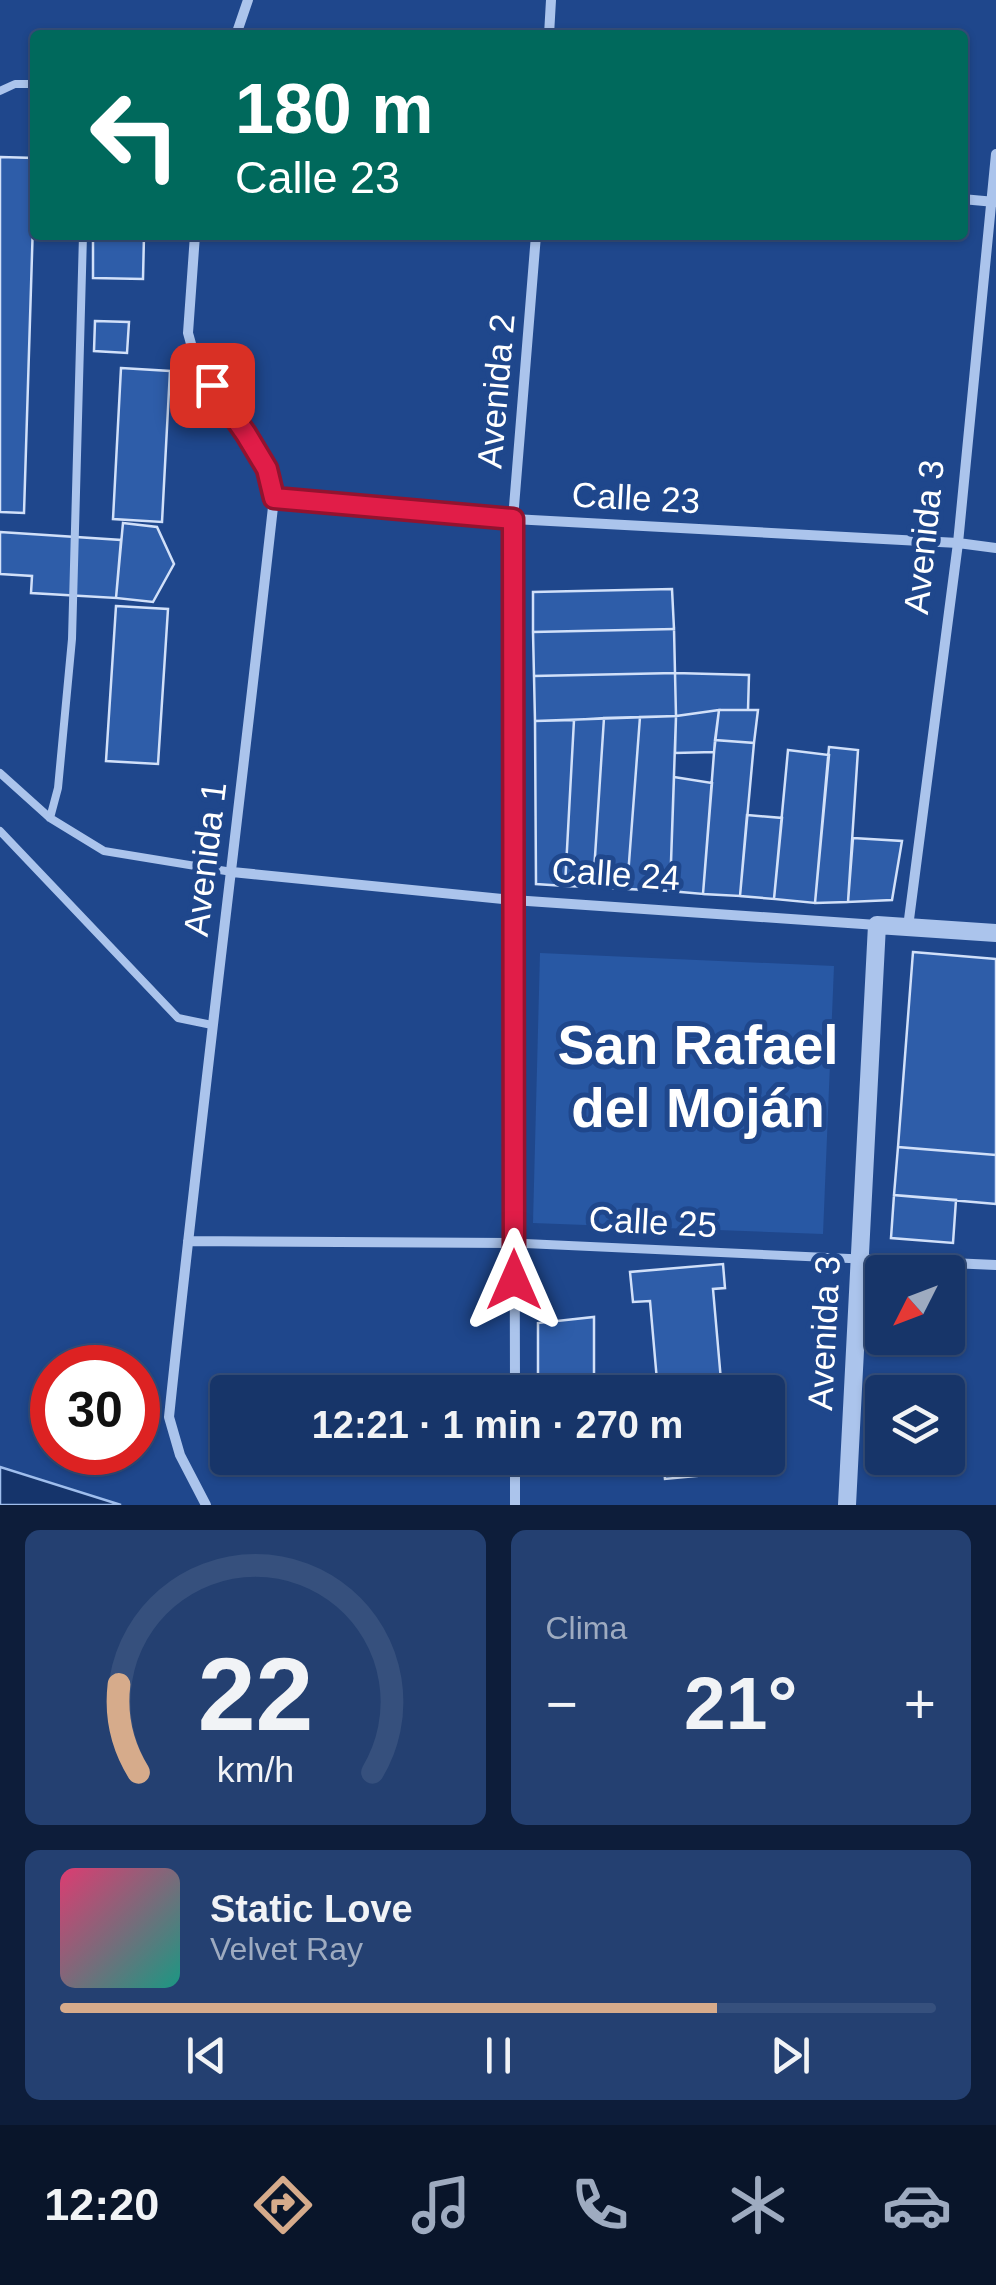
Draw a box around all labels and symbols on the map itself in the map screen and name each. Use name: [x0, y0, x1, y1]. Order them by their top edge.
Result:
street label: Avenida 2: [469, 312, 522, 470]
pin: [170, 343, 255, 428]
street label: Avenida 3: [896, 458, 951, 616]
street label: Calle 23: [571, 475, 701, 520]
street label: Avenida 1: [176, 780, 233, 938]
street label: Calle 24: [551, 850, 681, 897]
district label: San Rafael del Moján: [557, 1014, 839, 1139]
street label: Calle 25: [588, 1199, 718, 1244]
position arrow: [462, 1228, 566, 1332]
street label: Avenida 3: [800, 1255, 847, 1411]
north arrow: [865, 1255, 965, 1355]
speed limit sign: 30: [30, 1345, 160, 1475]

